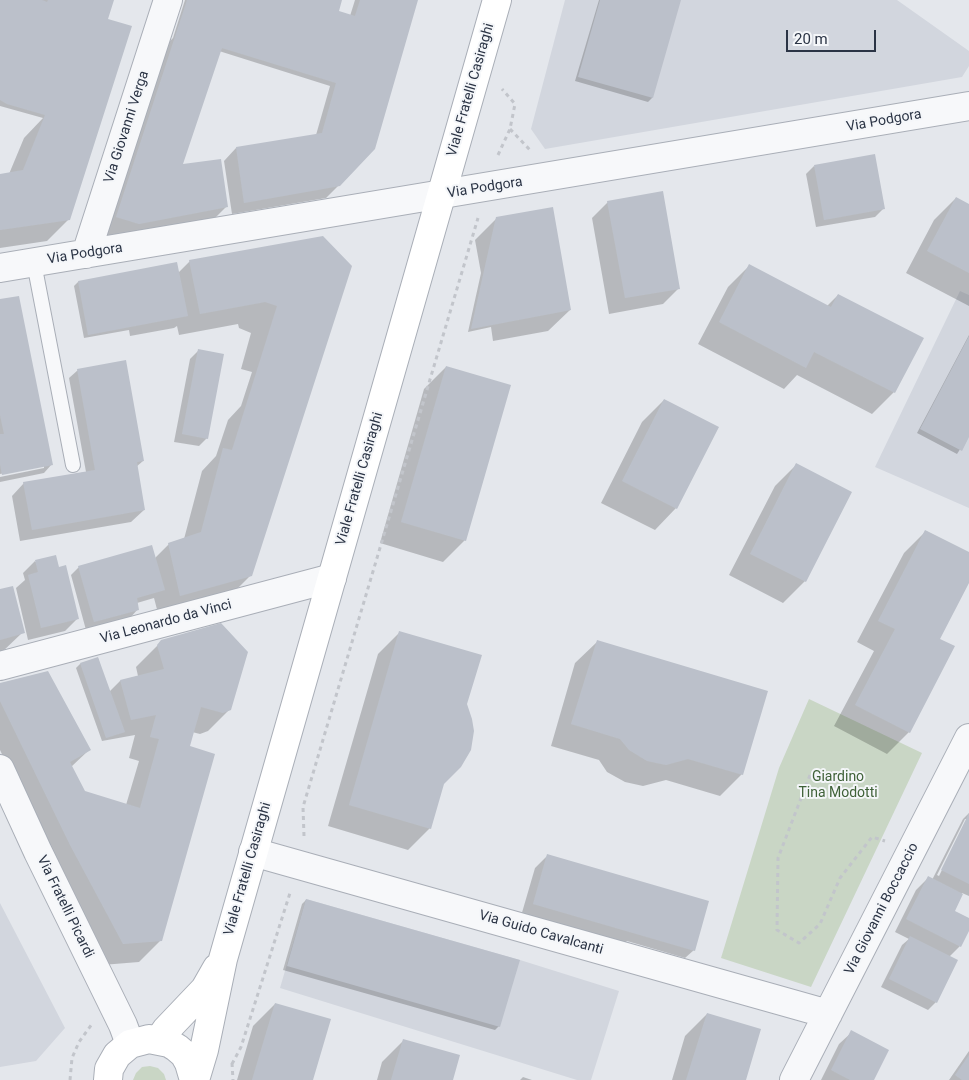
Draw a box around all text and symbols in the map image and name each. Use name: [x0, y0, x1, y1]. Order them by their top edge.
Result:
scale bar: [789, 20, 879, 52]
street label: Viale Fratelli Casiraghi: [444, 21, 498, 159]
text: 20 m: [794, 30, 828, 48]
street label: Via Giovanni Verga: [101, 69, 153, 185]
street label: Via Podgora: [845, 106, 923, 136]
street label: Via Podgora: [446, 174, 524, 202]
street label: Via Podgora: [46, 240, 124, 268]
street label: Viale Fratelli Casiraghi: [333, 410, 387, 548]
street label: Via Leonardo da Vinci: [98, 596, 234, 648]
park label: Giardino Tina Modotti: [798, 769, 878, 802]
street label: Viale Fratelli Casiraghi: [221, 800, 275, 938]
street label: Via Giovanni Boccaccio: [841, 840, 923, 978]
street label: Via Fratelli Picardi: [33, 853, 97, 961]
street label: Via Guido Cavalcanti: [477, 907, 605, 959]

